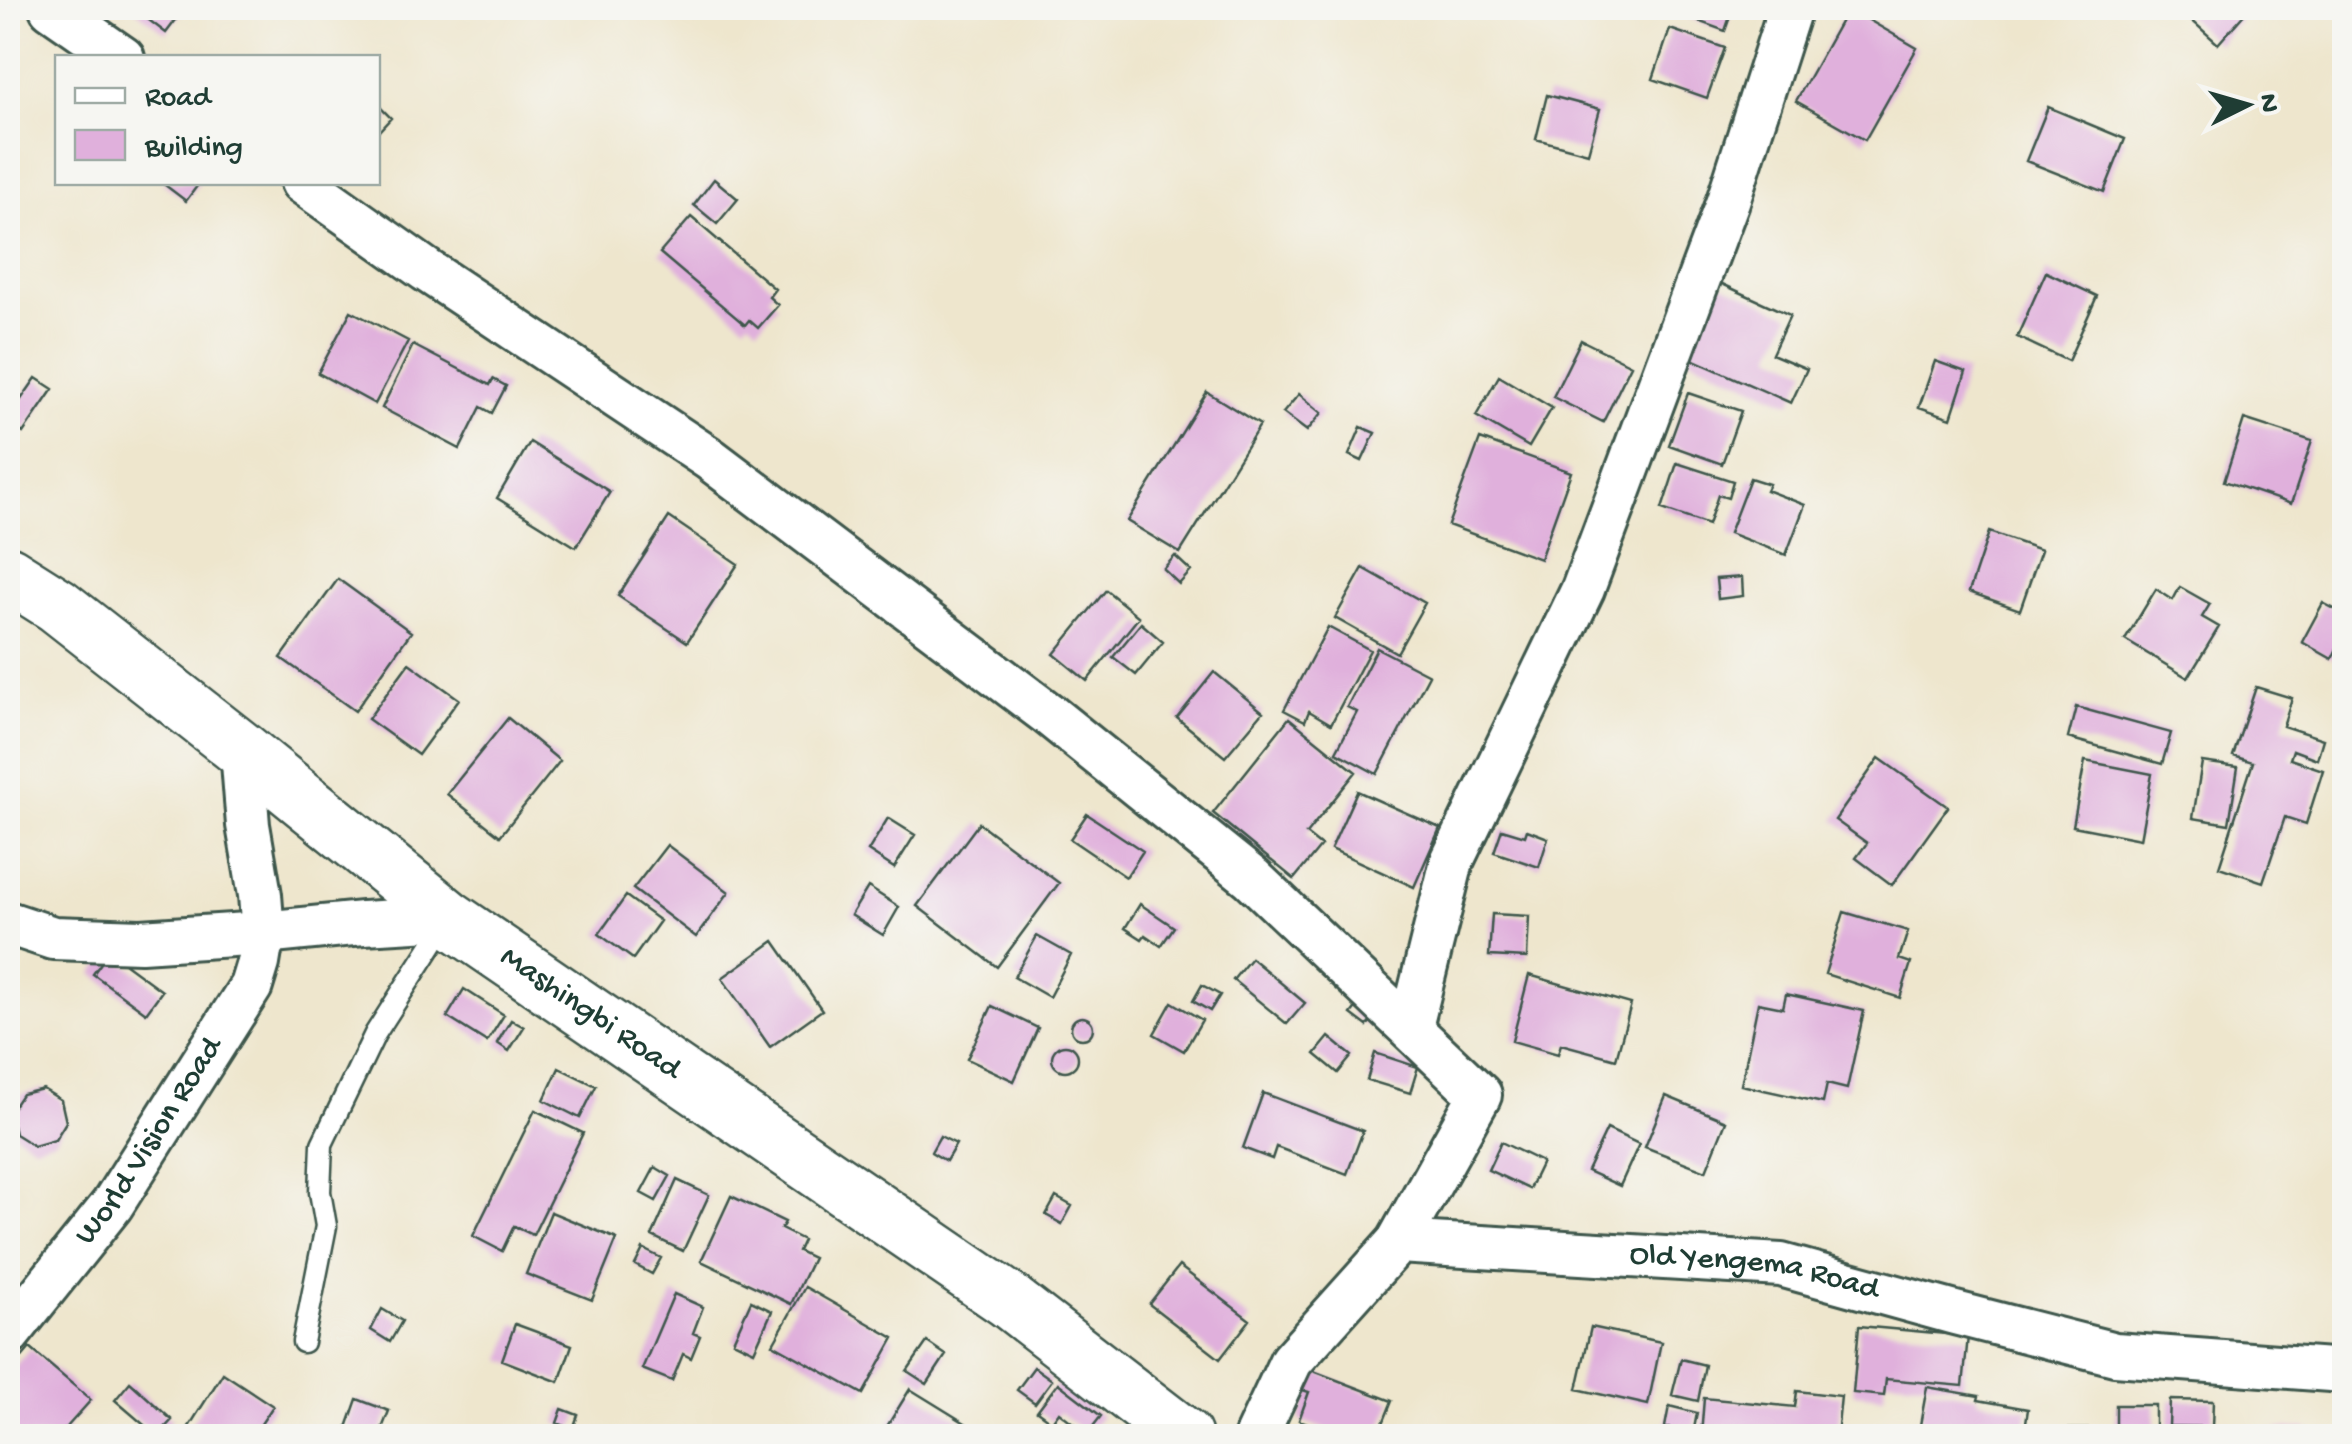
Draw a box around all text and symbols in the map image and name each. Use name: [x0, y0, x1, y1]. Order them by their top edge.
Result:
legend: [55, 55, 380, 185]
north arrow: [2197, 55, 2297, 155]
text: Road: [145, 82, 213, 117]
text: N: [2250, 93, 2285, 114]
text: Building: [144, 132, 243, 167]
street label: Mashingbi Road: [492, 939, 689, 1090]
street label: World Vision Road: [68, 1029, 233, 1254]
street label: Old Yengema Road: [1629, 1237, 1885, 1311]

